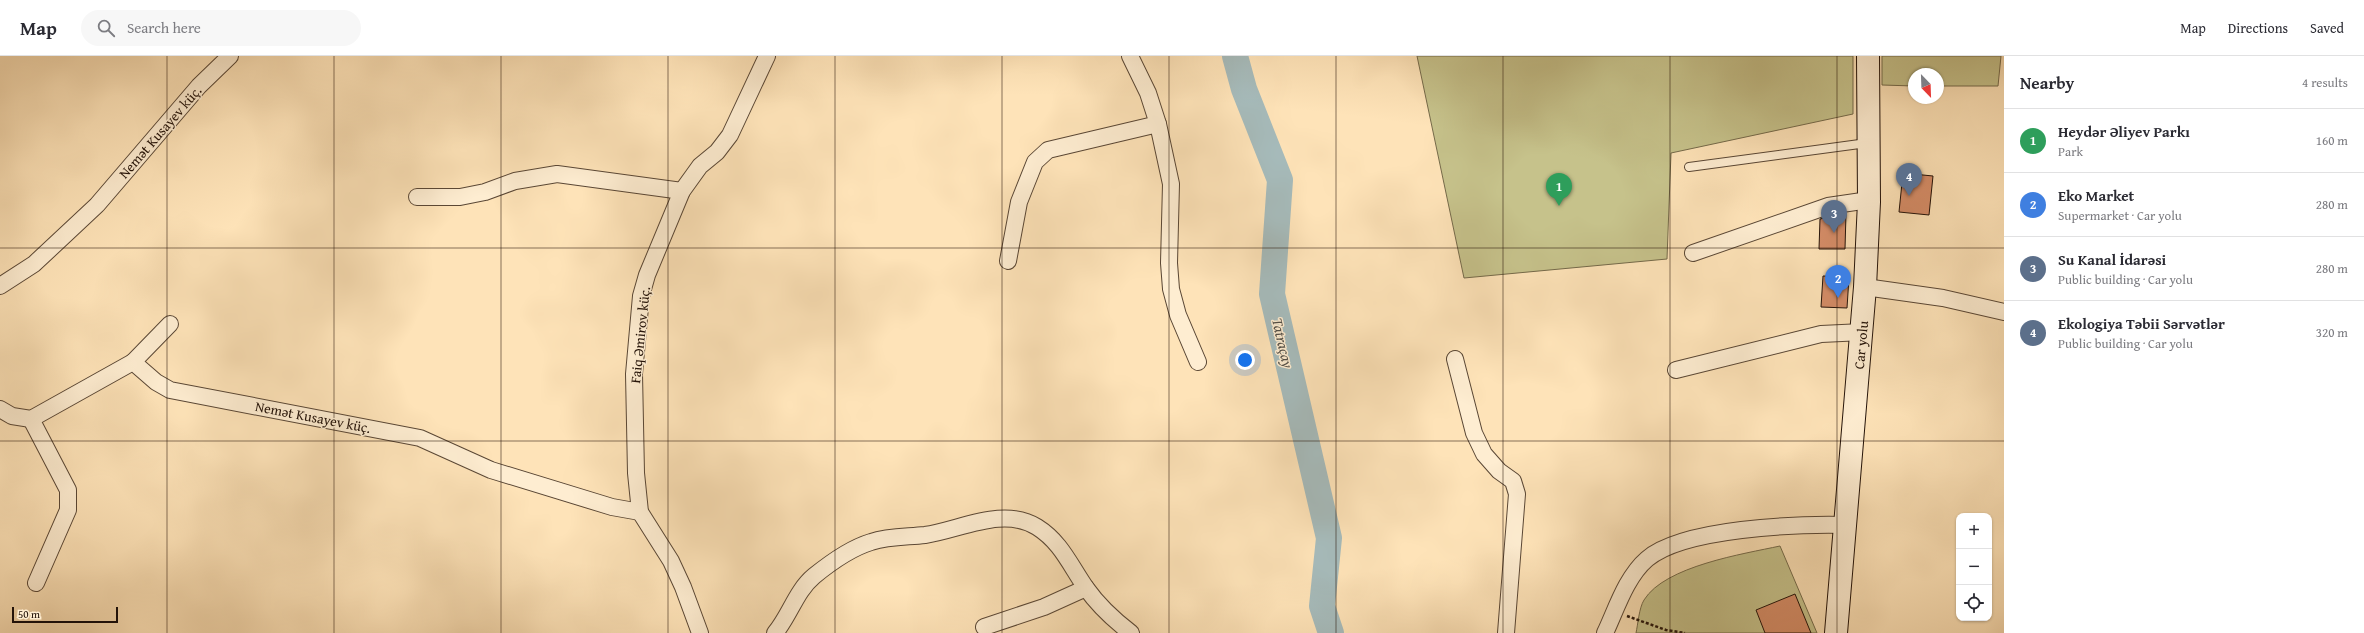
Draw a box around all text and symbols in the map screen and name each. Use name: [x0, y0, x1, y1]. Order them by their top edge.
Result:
search box: [81, 10, 361, 46]
text: Map: [20, 14, 57, 42]
icon: search: [95, 17, 117, 39]
text: Search here: [127, 17, 201, 38]
text: Map: [2180, 18, 2206, 38]
text: Directions: [2228, 18, 2288, 38]
text: Saved: [2310, 18, 2344, 38]
north arrow: [1908, 68, 1944, 104]
text: Nearby: [2020, 70, 2074, 95]
text: 4 results: [2302, 73, 2348, 92]
street label: Nemət Kusayev küç.: [114, 81, 206, 183]
text: Heydər Əliyev Parkı: [2058, 121, 2190, 142]
text: 1: [2030, 131, 2036, 150]
text: 160 m: [2316, 131, 2348, 150]
text: Park: [2058, 142, 2083, 161]
pin: 4: [1896, 163, 1922, 196]
pin: 1: [1546, 173, 1572, 206]
text: Eko Market: [2058, 185, 2134, 206]
text: 2: [2030, 195, 2036, 214]
text: 280 m: [2316, 195, 2348, 214]
pin: 3: [1821, 200, 1847, 233]
text: Supermarket · Car yolu: [2058, 206, 2182, 225]
text: Su Kanal İdarəsi: [2058, 249, 2166, 270]
text: 3: [2030, 259, 2036, 278]
text: 280 m: [2316, 259, 2348, 278]
pin: 2: [1825, 265, 1851, 298]
text: Public building · Car yolu: [2058, 270, 2193, 289]
street label: Faiq Əmirov küç.: [625, 286, 655, 384]
text: Ekologiya Təbii Sərvətlər: [2058, 313, 2225, 334]
water label: Tatraçay: [1267, 316, 1299, 370]
street label: Car yolu: [1849, 320, 1873, 370]
text: 4: [2030, 323, 2036, 342]
text: 320 m: [2316, 323, 2348, 342]
text: Public building · Car yolu: [2058, 334, 2193, 353]
your location: [1235, 350, 1255, 370]
street label: Nemət Kusayev küç.: [254, 396, 372, 438]
map controls: [1956, 513, 1992, 621]
button: +: [1956, 513, 1992, 549]
button: −: [1956, 549, 1992, 585]
button: locate: [1956, 585, 1992, 621]
scale bar: [12, 605, 118, 624]
text: 50 m: [18, 606, 40, 622]

